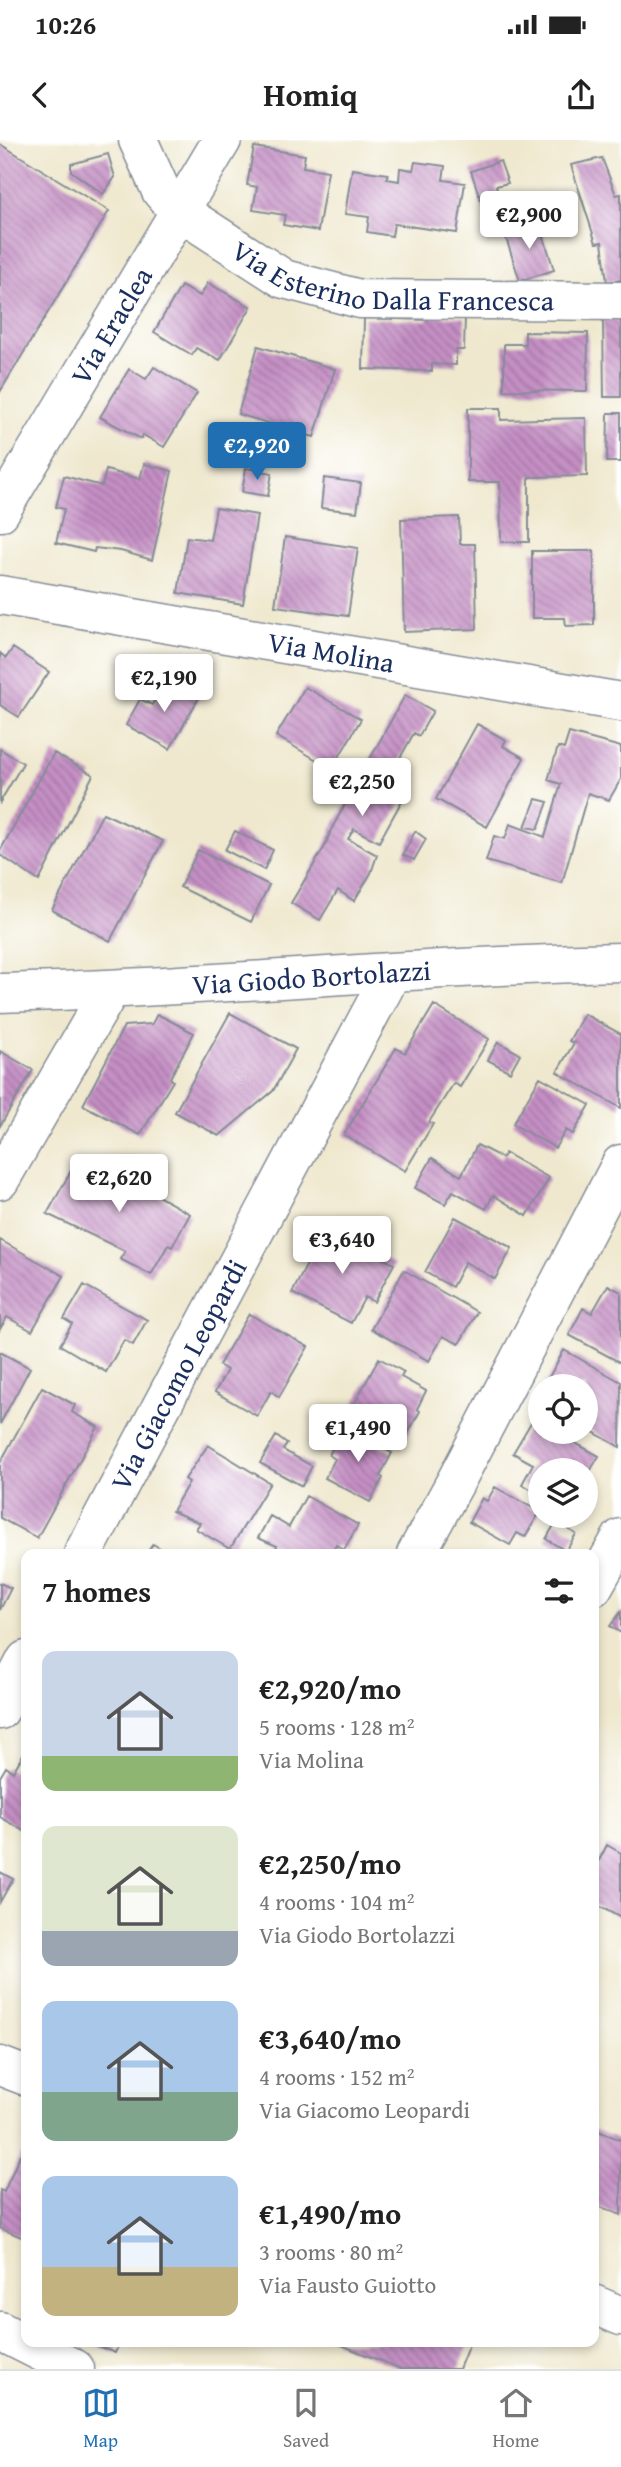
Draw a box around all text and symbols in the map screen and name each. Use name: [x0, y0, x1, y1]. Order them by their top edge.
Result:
text: 10:26: [35, 5, 96, 44]
text: Homiq: [263, 71, 358, 118]
icon: back: [21, 76, 59, 114]
icon: share: [562, 76, 600, 114]
pin: €2,900: [472, 192, 586, 251]
text: €2,900: [496, 197, 562, 230]
street label: Via Esterino Dalla Francesca: [224, 230, 555, 320]
street label: Via Eraclea: [60, 258, 162, 392]
pin: €2,920: [200, 422, 314, 482]
text: €2,920: [224, 428, 290, 461]
street label: Via Molina: [265, 621, 398, 683]
pin: €2,190: [107, 654, 221, 714]
text: €2,190: [131, 660, 197, 693]
pin: €2,250: [305, 758, 419, 818]
text: €2,250: [329, 764, 395, 797]
street label: Via Giodo Bortolazzi: [191, 949, 432, 1004]
pin: €2,620: [62, 1154, 176, 1214]
text: €2,620: [86, 1160, 152, 1193]
pin: €3,640: [285, 1216, 399, 1276]
text: €3,640: [309, 1222, 375, 1255]
street label: Via Giacomo Leopardi: [99, 1251, 256, 1498]
map controls: [528, 1374, 598, 1528]
button: locate: [528, 1374, 598, 1444]
pin: €1,490: [301, 1404, 415, 1464]
text: €1,490: [325, 1410, 391, 1443]
button: layers: [528, 1458, 598, 1528]
text: 7 homes: [42, 1569, 151, 1613]
icon: filters: [540, 1572, 578, 1610]
text: €2,920/mo: [259, 1666, 401, 1710]
icon: home: [98, 1679, 182, 1763]
text: 5 rooms · 128 m²: [259, 1710, 414, 1743]
text: Via Molina: [259, 1743, 364, 1776]
text: €2,250/mo: [259, 1841, 401, 1885]
icon: home: [98, 1854, 182, 1938]
text: 4 rooms · 104 m²: [259, 1885, 414, 1918]
text: Via Giodo Bortolazzi: [259, 1918, 455, 1951]
text: €3,640/mo: [259, 2016, 401, 2060]
icon: home: [98, 2029, 182, 2113]
text: 4 rooms · 152 m²: [259, 2060, 414, 2093]
text: Via Giacomo Leopardi: [259, 2093, 470, 2126]
text: €1,490/mo: [259, 2191, 401, 2235]
icon: home: [98, 2204, 182, 2288]
text: 3 rooms · 80 m²: [259, 2235, 403, 2268]
text: Via Fausto Guiotto: [259, 2268, 436, 2301]
tab: Map: [82, 2384, 120, 2454]
tab: Saved: [283, 2384, 329, 2454]
tab: Home: [493, 2384, 539, 2454]

